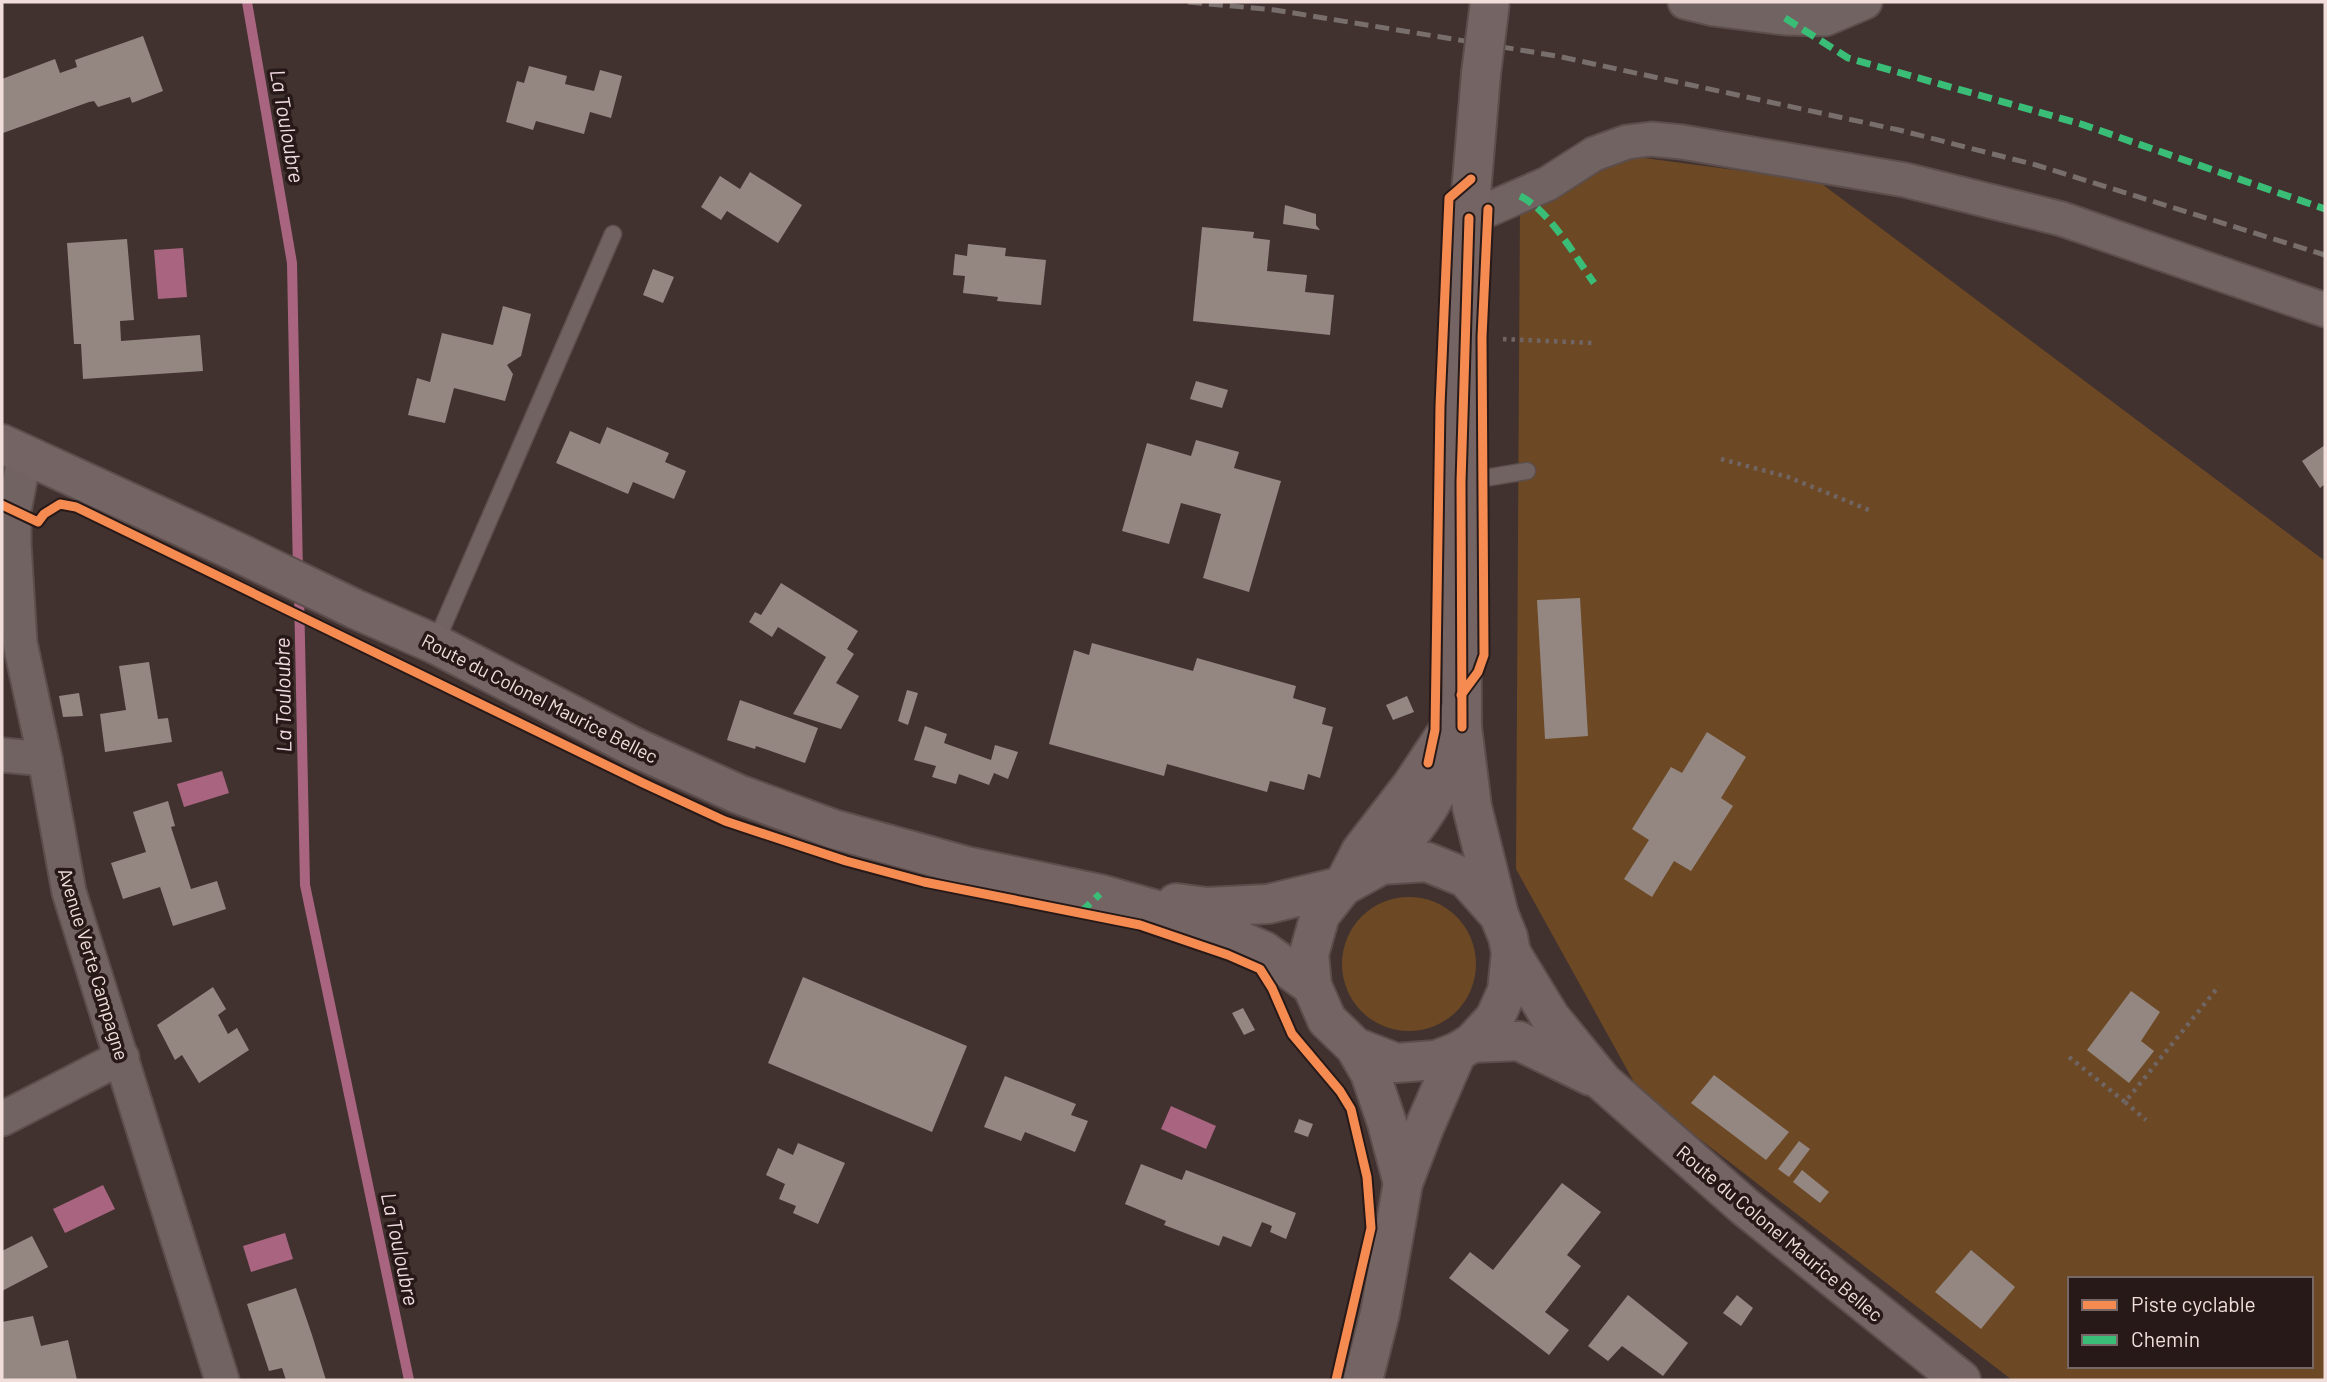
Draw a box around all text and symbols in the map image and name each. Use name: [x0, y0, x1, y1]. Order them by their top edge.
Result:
water label: La Touloubre: [266, 67, 310, 185]
street label: Route du Colonel Maurice Bellec: [418, 628, 662, 768]
water label: La Touloubre: [268, 637, 296, 753]
street label: Avenue Verte Campagne: [54, 865, 134, 1063]
street label: Route du Colonel Maurice Bellec: [1672, 1140, 1888, 1326]
water label: La Touloubre: [377, 1190, 425, 1308]
legend: [2068, 1277, 2313, 1368]
text: Piste cyclable: [2131, 1291, 2256, 1316]
text: Chemin: [2131, 1326, 2200, 1351]

